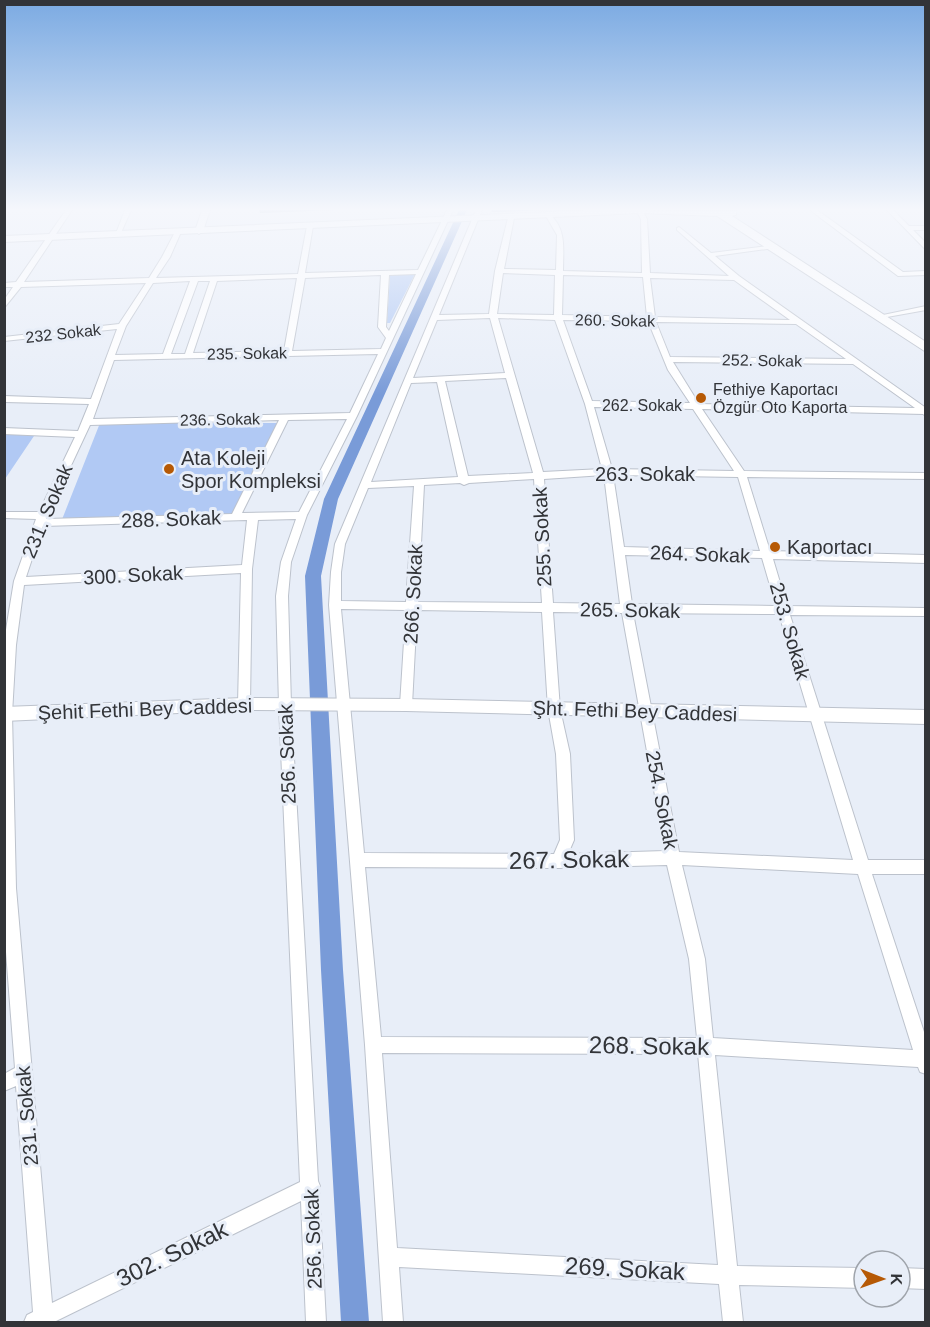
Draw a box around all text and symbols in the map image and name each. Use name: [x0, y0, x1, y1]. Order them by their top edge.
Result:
street label: 260. Sokak: [575, 311, 656, 330]
street label: 232 Sokak: [25, 321, 103, 346]
street label: 235. Sokak: [207, 344, 288, 363]
street label: 252. Sokak: [722, 351, 803, 370]
place label: Fethiye Kaportacı Özgür Oto Kaporta: [713, 381, 847, 416]
marker: Fethiye Kaportacı Özgür Oto Kaporta: [694, 391, 708, 405]
street label: 262. Sokak: [602, 397, 683, 414]
street label: 236. Sokak: [180, 410, 261, 429]
place label: Ata Koleji Spor Kompleksi: [181, 447, 321, 492]
street label: 231. Sokak: [17, 460, 77, 561]
marker: Ata Koleji Spor Kompleksi: [162, 462, 176, 476]
street label: 263. Sokak: [595, 463, 696, 485]
street label: 255. Sokak: [528, 485, 556, 588]
street label: 288. Sokak: [121, 506, 222, 532]
place label: Kaportacı: [787, 536, 873, 558]
marker: Kaportacı: [768, 540, 782, 554]
street label: 264. Sokak: [650, 541, 751, 567]
street label: 266. Sokak: [399, 542, 427, 645]
street label: 300. Sokak: [82, 561, 185, 589]
street label: 253. Sokak: [766, 580, 815, 683]
street label: 265. Sokak: [580, 598, 681, 622]
street label: Şehit Fethi Bey Caddesi: [37, 694, 253, 724]
street label: Şht. Fethi Bey Caddesi: [532, 696, 738, 726]
street label: 256. Sokak: [274, 703, 300, 804]
street label: 254. Sokak: [642, 749, 683, 852]
street label: 267. Sokak: [509, 845, 630, 874]
street label: 268. Sokak: [589, 1031, 710, 1060]
street label: 231. Sokak: [12, 1064, 42, 1167]
street label: 256. Sokak: [300, 1188, 326, 1289]
street label: 302. Sokak: [112, 1215, 233, 1292]
north arrow: [852, 1249, 912, 1309]
street label: 269. Sokak: [564, 1252, 687, 1285]
text: K: [888, 1273, 905, 1286]

